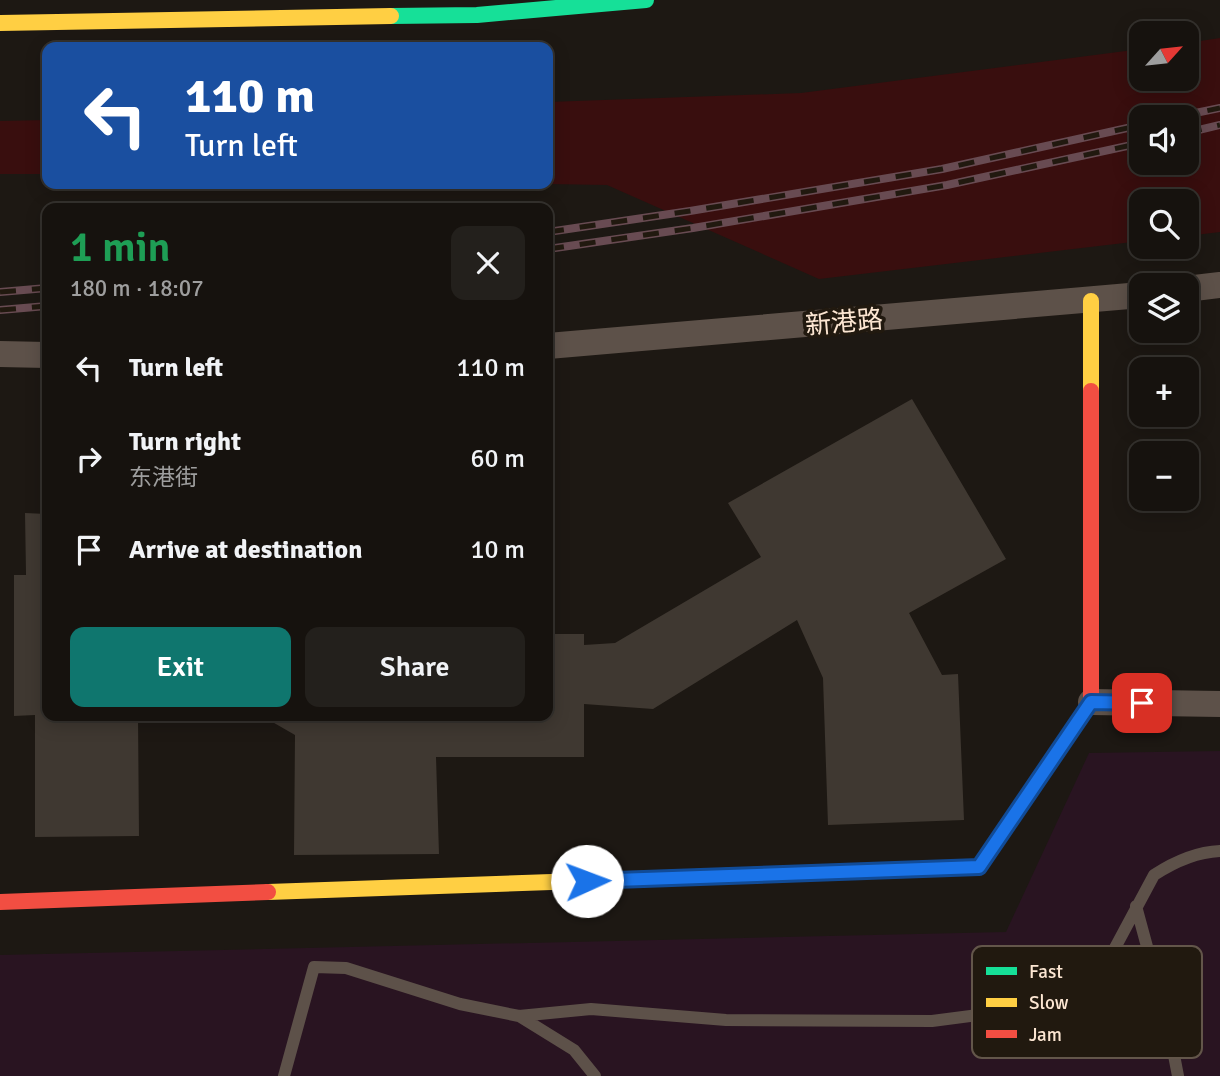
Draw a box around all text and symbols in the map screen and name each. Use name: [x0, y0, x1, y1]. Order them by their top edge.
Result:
north arrow: [1129, 21, 1199, 91]
map controls: [1129, 21, 1199, 511]
text: 110 m: [185, 66, 315, 126]
icon: left: [70, 70, 161, 161]
button: sound: [1129, 105, 1199, 175]
text: Turn left: [185, 126, 298, 165]
button: search: [1129, 189, 1199, 259]
text: 1 min: [70, 222, 171, 273]
button: close: [451, 226, 525, 300]
button: layers: [1129, 273, 1199, 343]
text: 180 m · 18:07: [70, 274, 204, 303]
street label: 新港路: [804, 304, 884, 342]
icon: left: [70, 349, 108, 387]
text: Turn left: [129, 352, 223, 384]
text: 110 m: [456, 352, 525, 384]
button: +: [1129, 357, 1199, 427]
text: Turn right: [129, 426, 241, 458]
icon: right: [70, 440, 108, 478]
button: −: [1129, 441, 1199, 511]
text: 60 m: [470, 443, 525, 475]
text: 东港街: [129, 463, 198, 492]
icon: arrive: [70, 531, 108, 569]
text: Arrive at destination: [129, 534, 362, 566]
text: 10 m: [470, 534, 525, 566]
button: Exit: [70, 627, 291, 707]
button: Share: [305, 627, 525, 707]
pin: [1112, 673, 1172, 733]
icon: arrive: [1123, 684, 1161, 722]
position arrow: [550, 844, 624, 918]
legend: [972, 946, 1202, 1058]
text: Fast: [1029, 960, 1063, 984]
text: Slow: [1029, 991, 1069, 1015]
text: Jam: [1029, 1023, 1062, 1047]

